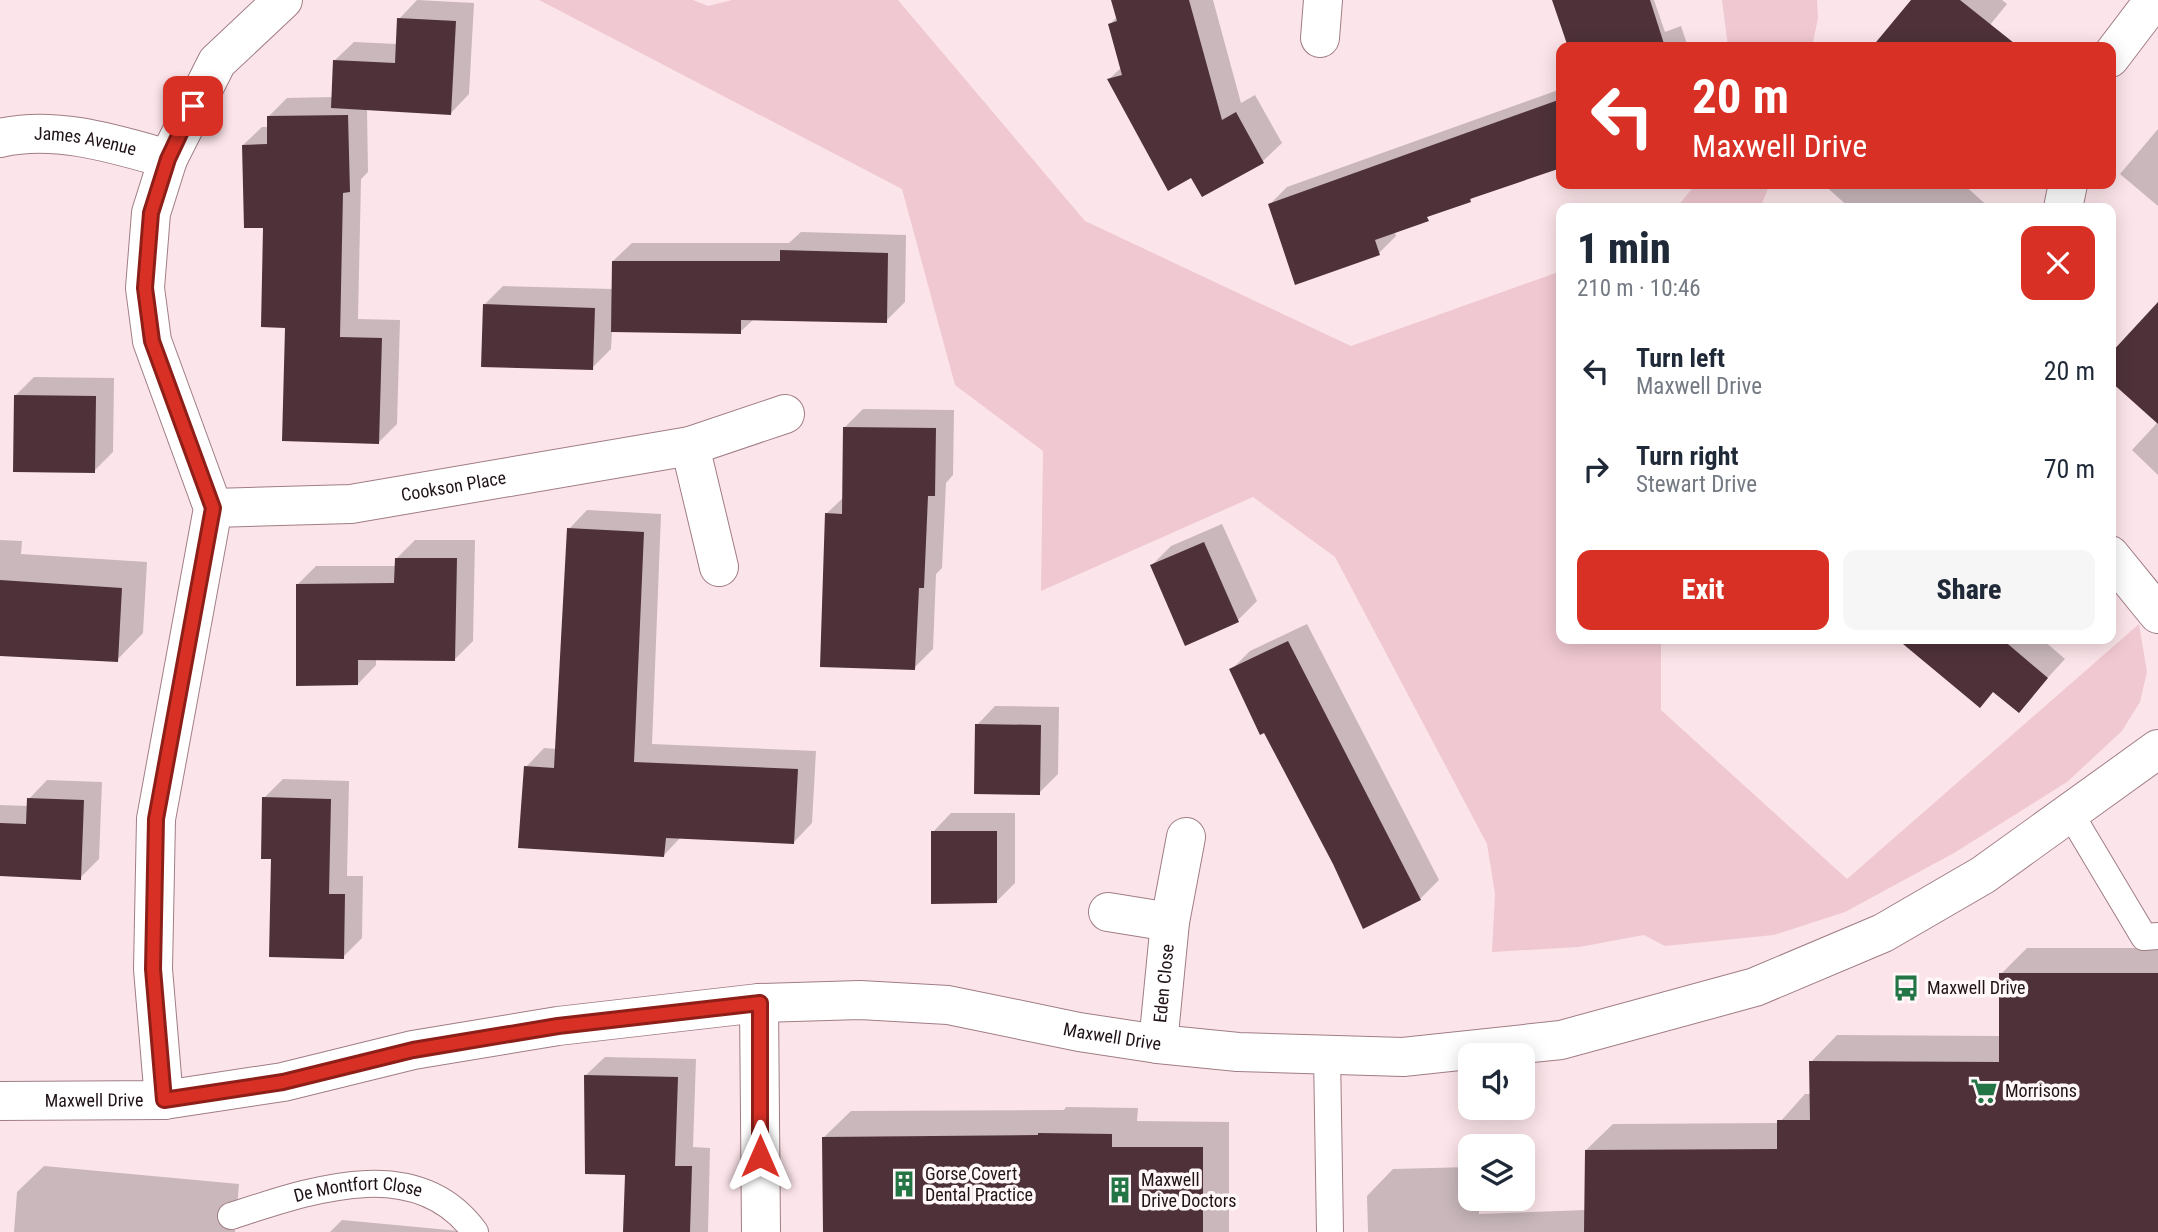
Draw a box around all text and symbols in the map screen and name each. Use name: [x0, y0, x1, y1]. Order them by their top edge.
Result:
text: 20 m: [1692, 68, 1789, 125]
icon: left: [1577, 70, 1668, 161]
pin: [163, 76, 223, 136]
icon: arrive: [174, 87, 212, 125]
street label: James Avenue: [34, 123, 139, 160]
text: Maxwell Drive: [1692, 127, 1867, 165]
text: 1 min: [1577, 224, 1671, 273]
button: close: [2021, 226, 2095, 300]
text: 210 m · 10:46: [1577, 275, 1701, 302]
text: Turn left: [1636, 343, 1725, 373]
icon: left: [1577, 352, 1615, 390]
text: 20 m: [2044, 356, 2095, 386]
text: Maxwell Drive: [1636, 373, 1762, 400]
text: Turn right: [1636, 441, 1738, 471]
icon: right: [1577, 450, 1615, 488]
text: 70 m: [2044, 454, 2095, 484]
street label: Cookson Place: [399, 467, 507, 505]
text: Stewart Drive: [1636, 471, 1757, 498]
button: Exit: [1577, 550, 1829, 630]
button: Share: [1843, 550, 2095, 630]
street label: Eden Close: [1149, 943, 1178, 1024]
bus stop icon: Maxwell Drive: [1891, 973, 1921, 1003]
place label: Maxwell Drive: [1927, 977, 2026, 998]
street label: Maxwell Drive: [1062, 1018, 1163, 1054]
map controls: [1458, 1043, 1535, 1211]
button: sound: [1458, 1043, 1535, 1120]
supermarket icon: Morrisons: [1969, 1076, 1999, 1106]
place label: Morrisons: [2005, 1080, 2077, 1101]
street label: Maxwell Drive: [45, 1089, 143, 1111]
position arrow: [723, 1119, 797, 1193]
button: layers: [1458, 1134, 1535, 1211]
place label: Gorse Covert Dental Practice: [925, 1163, 1033, 1205]
building icon: Gorse Covert Dental Practice: [889, 1169, 919, 1199]
place label: Maxwell Drive Doctors: [1141, 1169, 1237, 1211]
street label: De Montfort Close: [291, 1173, 425, 1206]
building icon: Maxwell Drive Doctors: [1105, 1175, 1135, 1205]

